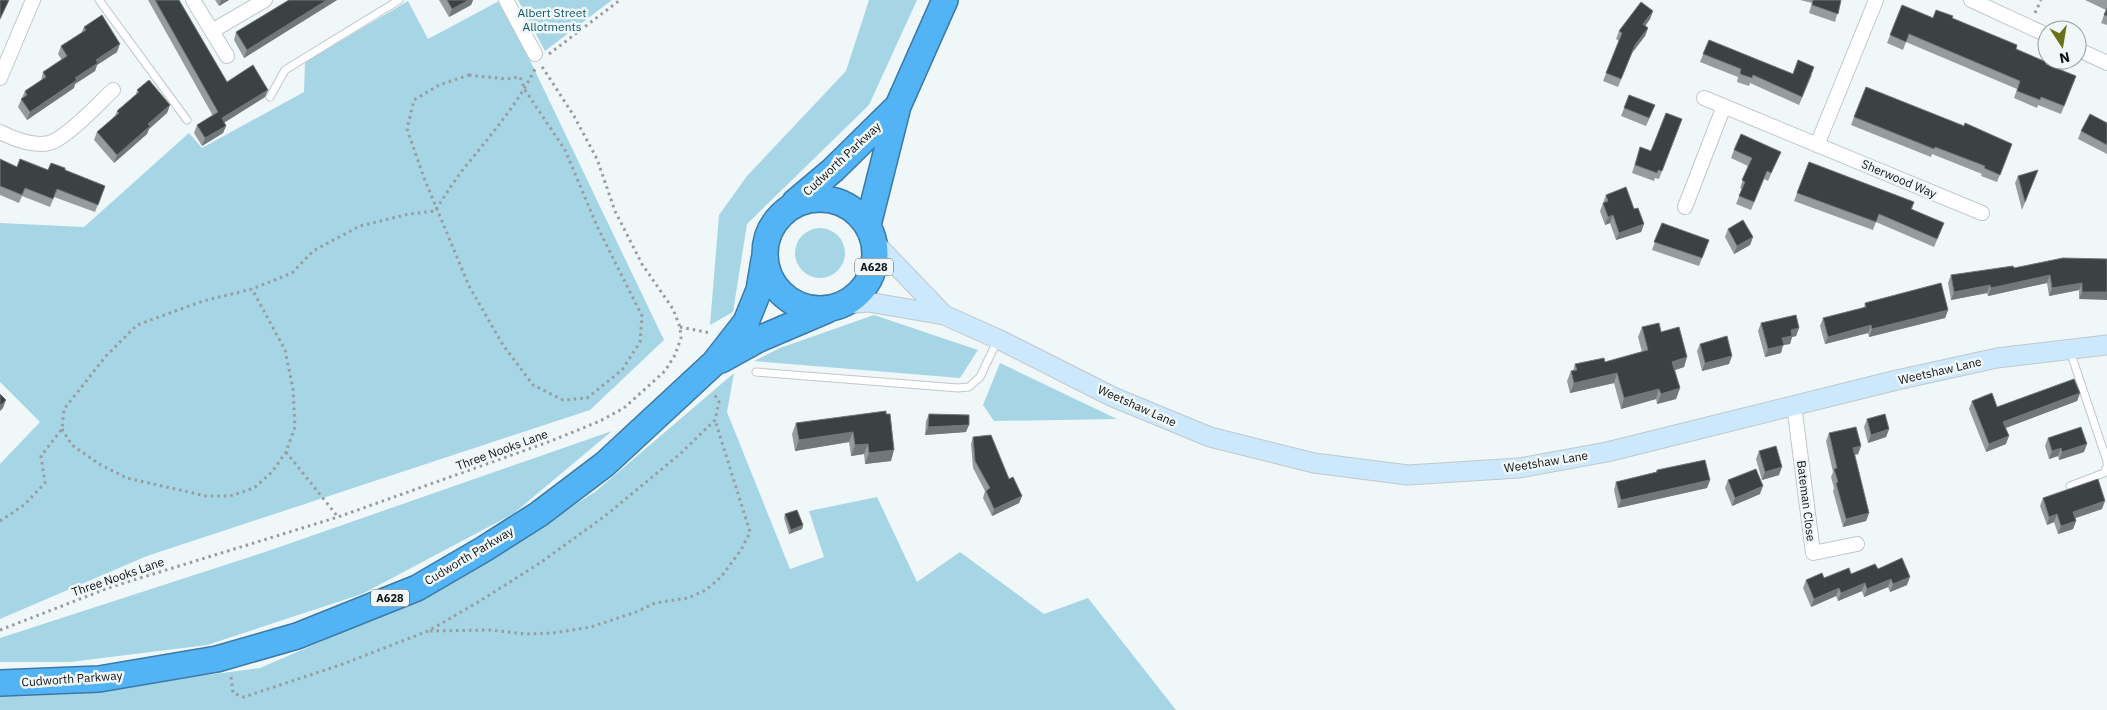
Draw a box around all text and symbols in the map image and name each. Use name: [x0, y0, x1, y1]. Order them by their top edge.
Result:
park label: Albert Street Allotments: [518, 5, 586, 34]
north arrow: [2037, 20, 2087, 70]
text: N: [2058, 48, 2072, 68]
street label: Cudworth Parkway: [800, 119, 884, 199]
street label: Sherwood Way: [1859, 156, 1939, 201]
road number: A628: [855, 258, 893, 276]
street label: Weetshaw Lane: [1897, 354, 1983, 387]
street label: Weetshaw Lane: [1095, 381, 1179, 430]
street label: Three Nooks Lane: [454, 426, 550, 473]
street label: Weetshaw Lane: [1503, 447, 1589, 476]
street label: Bateman Close: [1794, 460, 1819, 543]
street label: Cudworth Parkway: [422, 523, 516, 588]
street label: Three Nooks Lane: [70, 554, 166, 599]
road number: A628: [371, 590, 409, 606]
street label: Cudworth Parkway: [21, 667, 123, 690]

